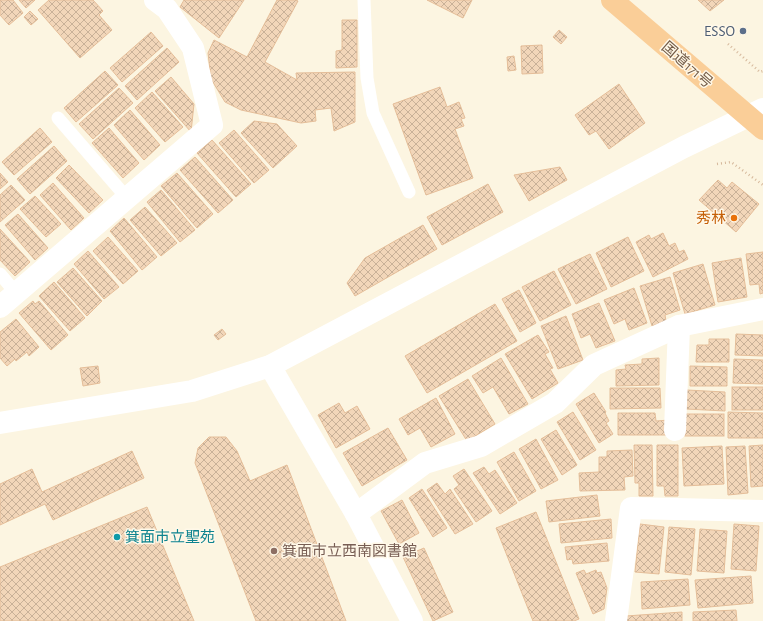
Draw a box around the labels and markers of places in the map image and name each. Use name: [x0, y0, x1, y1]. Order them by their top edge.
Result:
place label: ESSO: [704, 24, 735, 39]
marker: ESSO: [738, 26, 748, 36]
place label: 秀林: [696, 210, 726, 226]
marker: 秀林: [729, 213, 739, 223]
place label: 箕面市立聖苑: [125, 529, 215, 545]
marker: 箕面市立聖苑: [112, 532, 122, 542]
place label: 箕面市立西南図書館: [282, 543, 417, 559]
marker: 箕面市立西南図書館: [269, 546, 279, 556]

